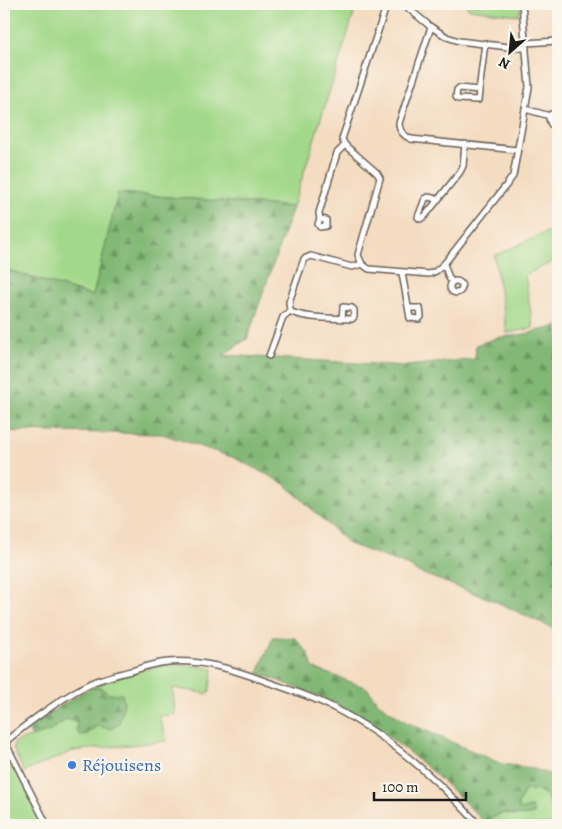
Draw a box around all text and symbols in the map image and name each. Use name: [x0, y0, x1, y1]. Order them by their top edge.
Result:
north arrow: [484, 28, 534, 78]
text: N: [495, 52, 513, 74]
place label: Réjouisens: [82, 753, 161, 777]
marker: Réjouisens: [66, 759, 78, 771]
scale bar: [374, 769, 467, 801]
text: 100 m: [382, 777, 419, 797]

